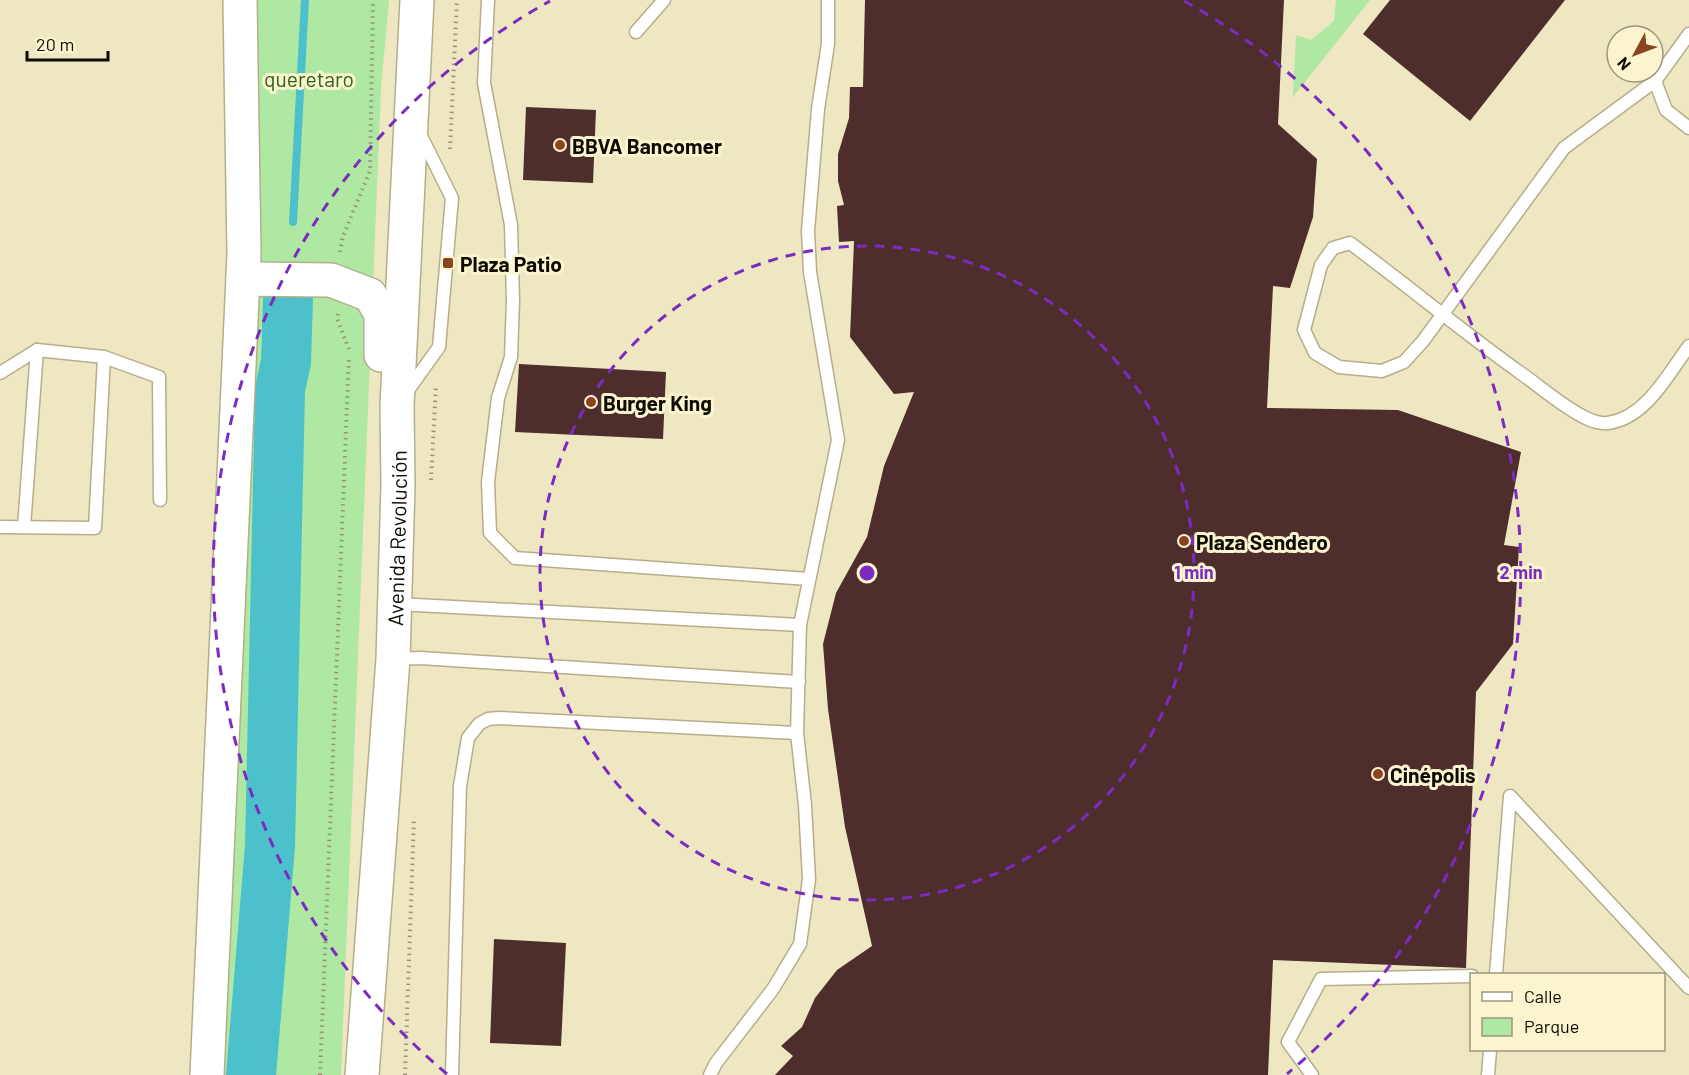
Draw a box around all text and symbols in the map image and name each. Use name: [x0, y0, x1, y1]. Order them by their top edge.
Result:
scale bar: [27, 24, 108, 62]
north arrow: [1605, 24, 1665, 84]
text: 20 m: [36, 33, 74, 55]
text: N: [1613, 54, 1634, 74]
park label: queretaro: [264, 66, 354, 91]
place label: BBVA Bancomer: [572, 133, 722, 158]
marker: BBVA Bancomer: [553, 138, 567, 152]
place label: Plaza Patio: [460, 251, 562, 276]
marker: Plaza Patio: [441, 256, 455, 270]
place label: Burger King: [603, 390, 712, 415]
marker: Burger King: [584, 395, 598, 409]
street label: Avenida Revolución: [381, 450, 411, 626]
place label: Plaza Sendero: [1196, 529, 1328, 554]
marker: Plaza Sendero: [1177, 534, 1191, 548]
text: 1 min: [1174, 561, 1214, 583]
text: 2 min: [1499, 561, 1543, 583]
centre of rings: [857, 563, 877, 583]
place label: Cinépolis: [1390, 762, 1476, 787]
marker: Cinépolis: [1371, 767, 1385, 781]
legend: [1470, 973, 1665, 1051]
text: Calle: [1524, 985, 1562, 1007]
text: Parque: [1524, 1015, 1579, 1037]

